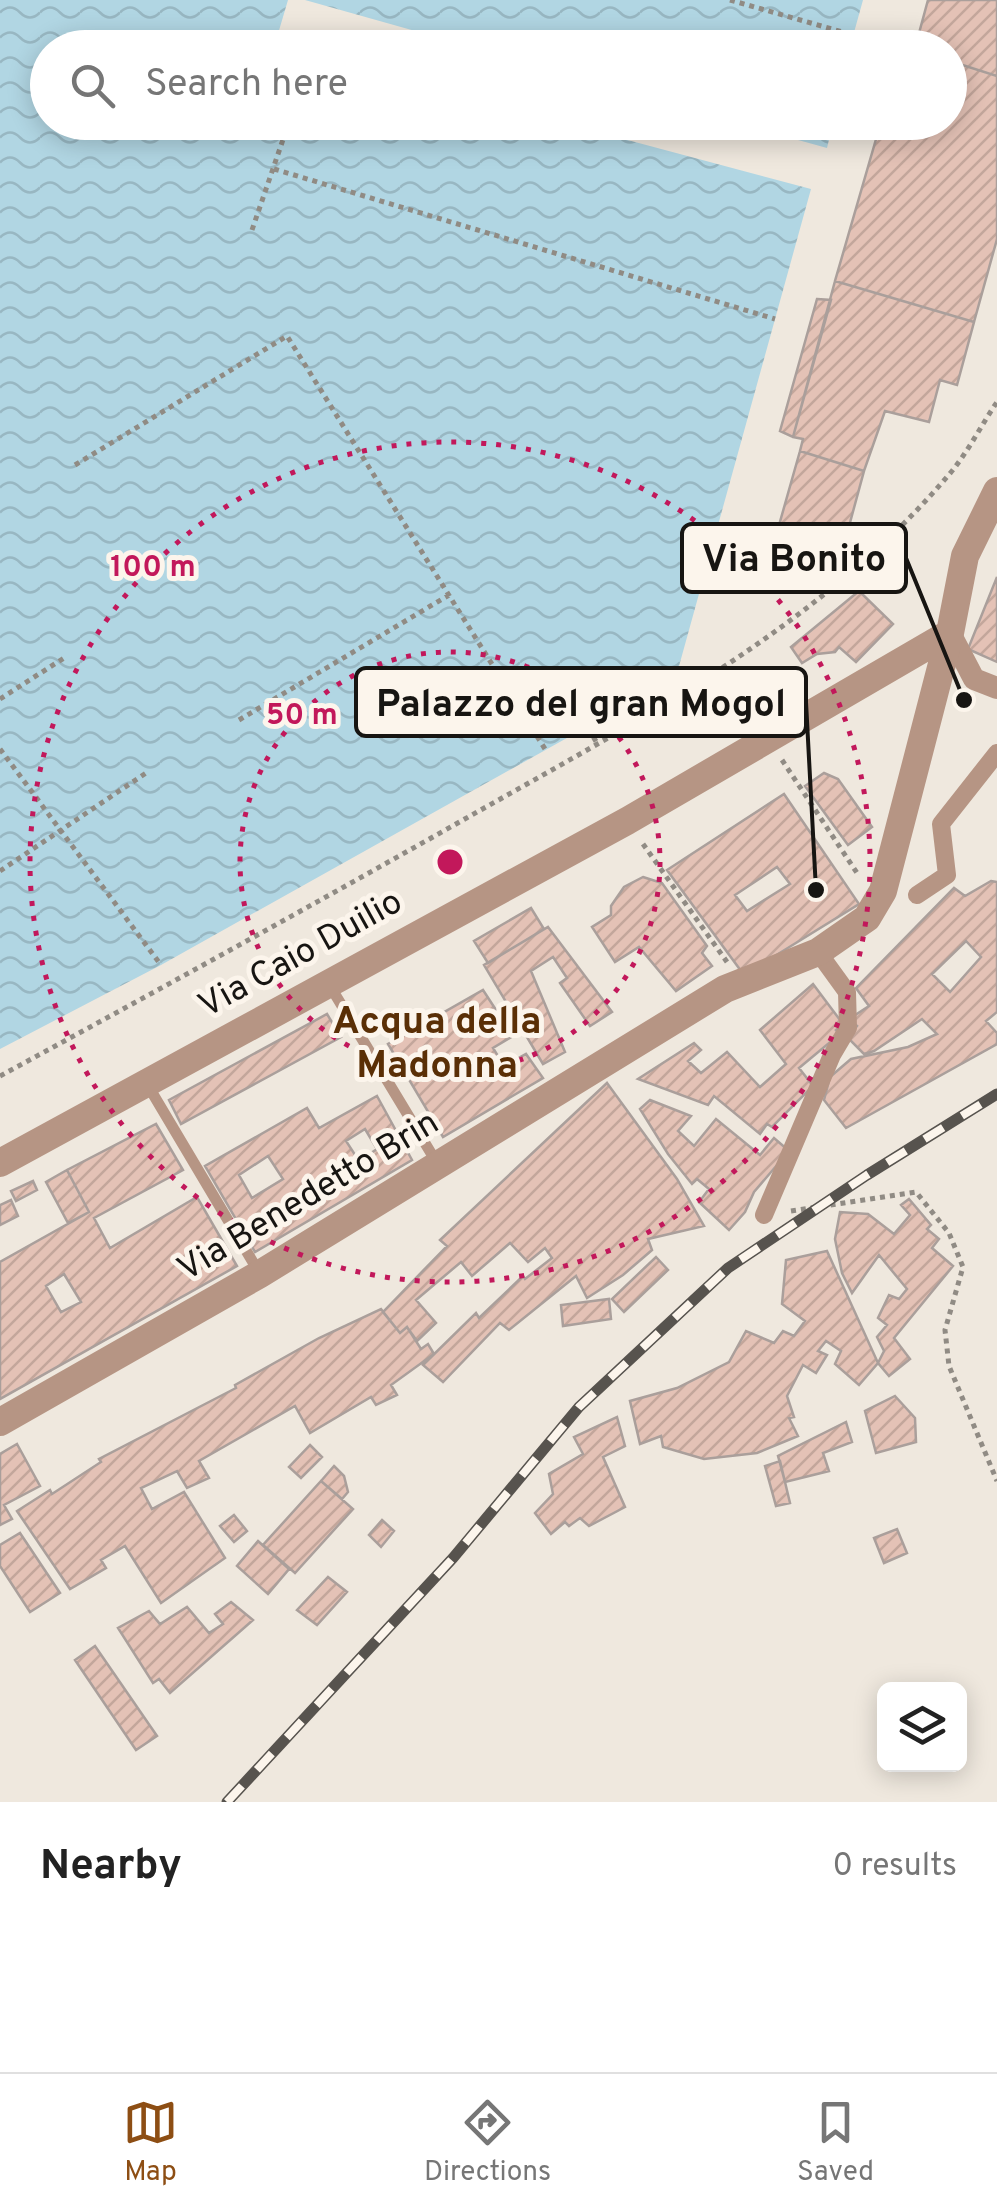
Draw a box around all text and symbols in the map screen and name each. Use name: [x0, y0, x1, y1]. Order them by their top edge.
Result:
search box: [30, 30, 967, 140]
icon: search: [65, 58, 120, 113]
text: Search here: [145, 61, 348, 110]
callout: Via Bonito: [682, 524, 906, 592]
text: Via Bonito: [702, 537, 886, 586]
text: 100 m: [110, 550, 196, 587]
callout: Palazzo del gran Mogol: [356, 668, 806, 736]
text: Palazzo del gran Mogol: [376, 682, 786, 731]
text: 50 m: [266, 698, 338, 735]
centre of rings: [432, 844, 468, 880]
street label: Via Caio Duilio: [191, 881, 411, 1029]
district label: Acqua della Madonna: [333, 999, 541, 1092]
street label: Via Benedetto Brin: [170, 1102, 448, 1292]
map controls: [877, 1682, 967, 1772]
button: layers: [877, 1682, 967, 1772]
text: Nearby: [40, 1841, 182, 1894]
text: 0 results: [832, 1847, 957, 1887]
tab: Map: [123, 2095, 178, 2191]
tab: Directions: [424, 2095, 551, 2191]
tab: Saved: [797, 2095, 874, 2191]

